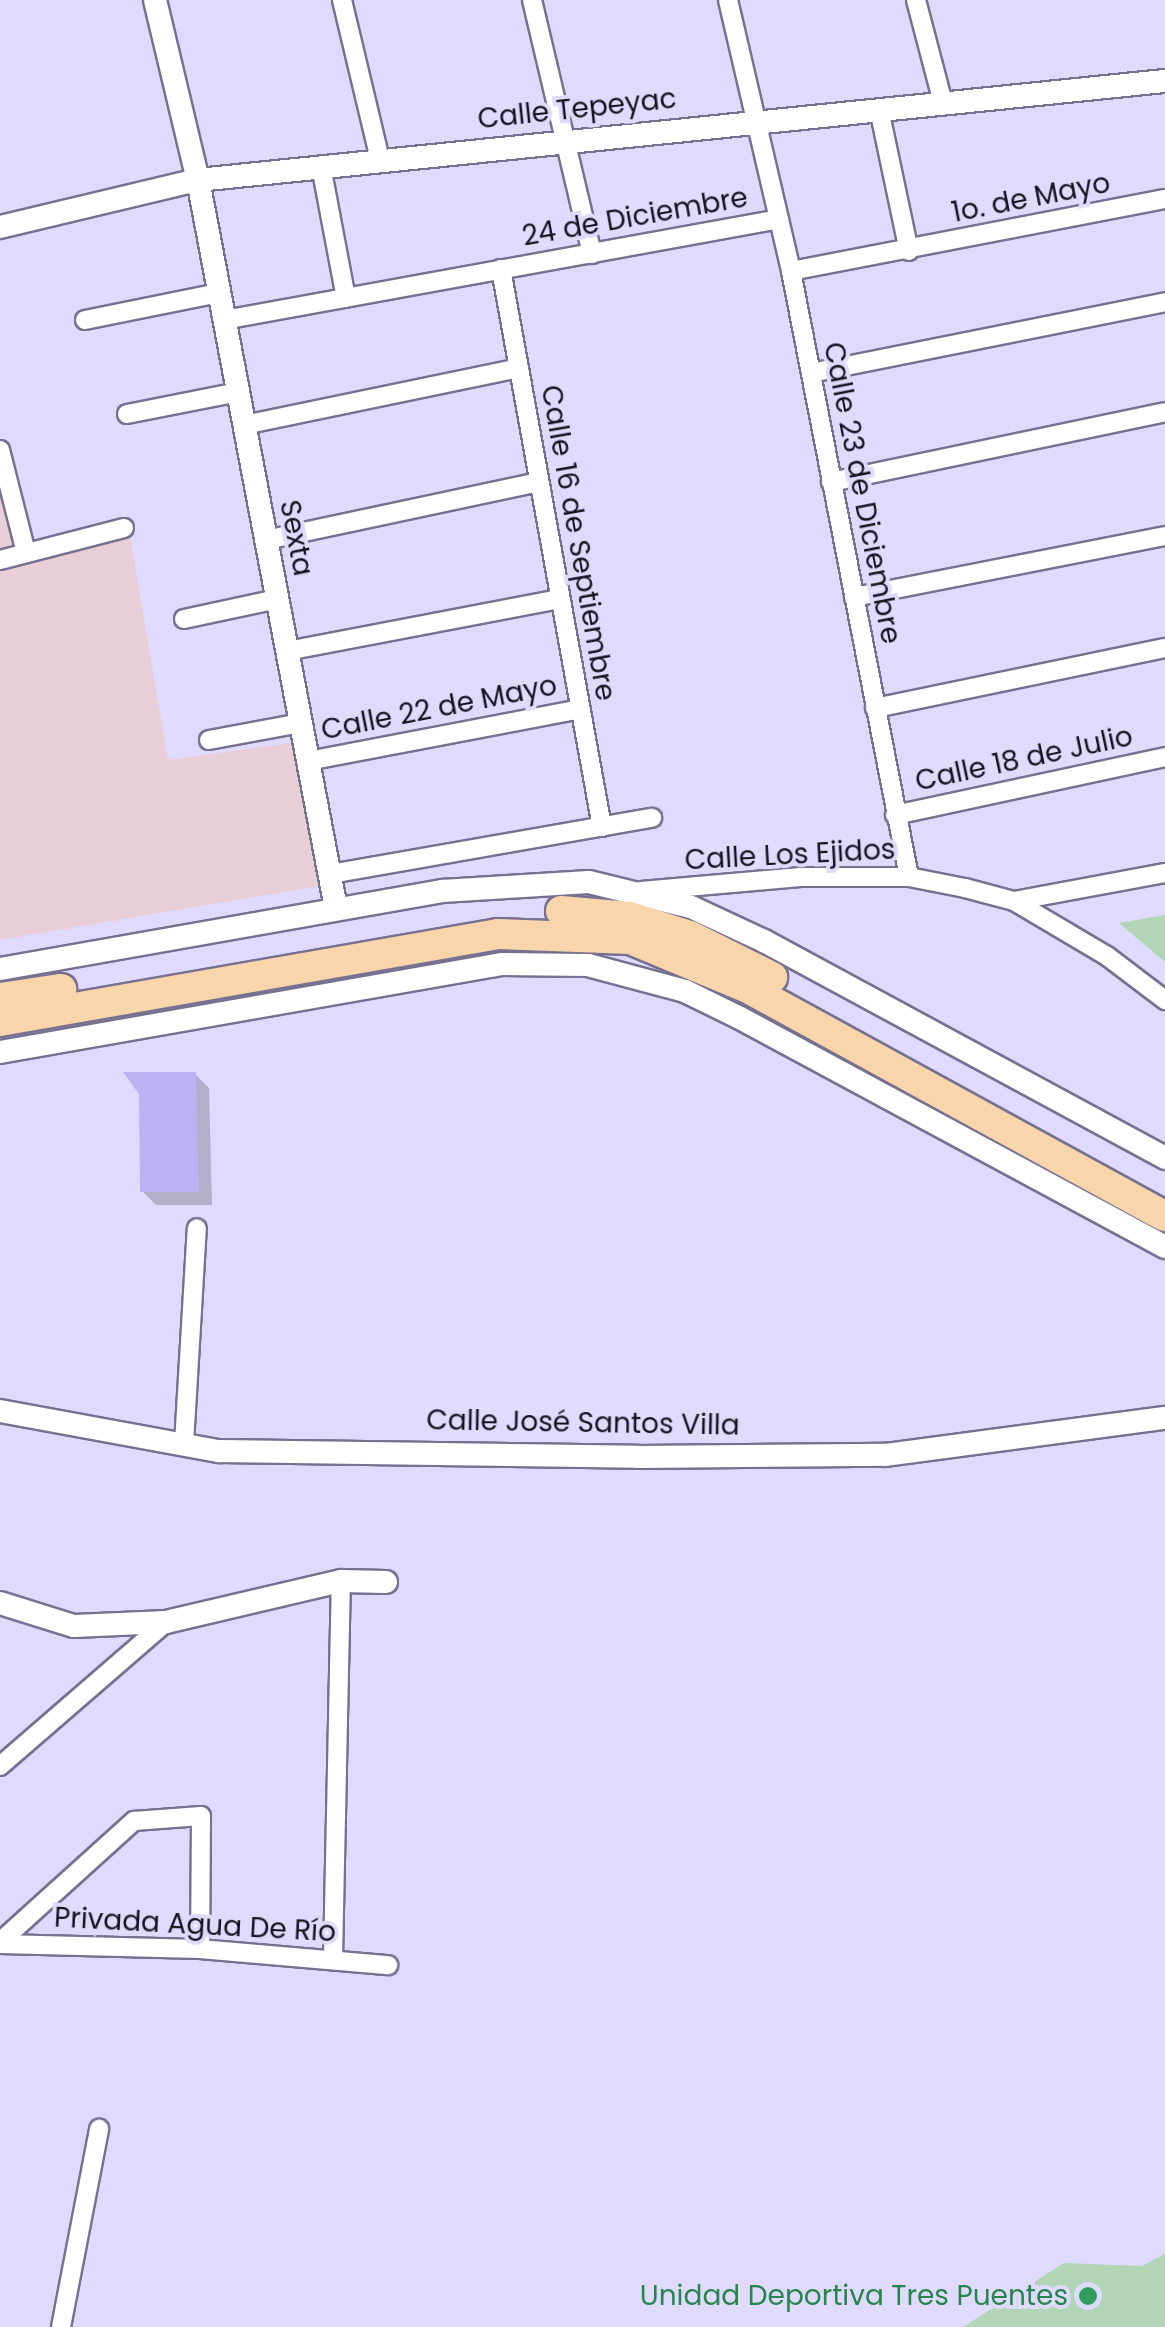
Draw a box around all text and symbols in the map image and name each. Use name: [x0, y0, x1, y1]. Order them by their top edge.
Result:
street label: Calle Tepeyac: [476, 82, 678, 136]
street label: 1o. de Mayo: [949, 166, 1113, 230]
street label: 24 de Diciembre: [520, 181, 750, 253]
street label: Calle 23 de Diciembre: [816, 339, 908, 647]
street label: Calle 16 de Septiembre: [534, 383, 622, 703]
street label: Sexta: [272, 497, 320, 579]
street label: Calle 22 de Mayo: [318, 669, 560, 747]
street label: Calle 18 de Julio: [912, 720, 1136, 798]
street label: Calle Los Ejidos: [684, 833, 896, 877]
street label: Calle José Santos Villa: [426, 1403, 740, 1443]
street label: Privada Agua De Río: [53, 1901, 337, 1949]
place label: Unidad Deportiva Tres Puentes: [640, 2279, 1068, 2313]
marker: Unidad Deportiva Tres Puentes: [1077, 2285, 1099, 2307]

